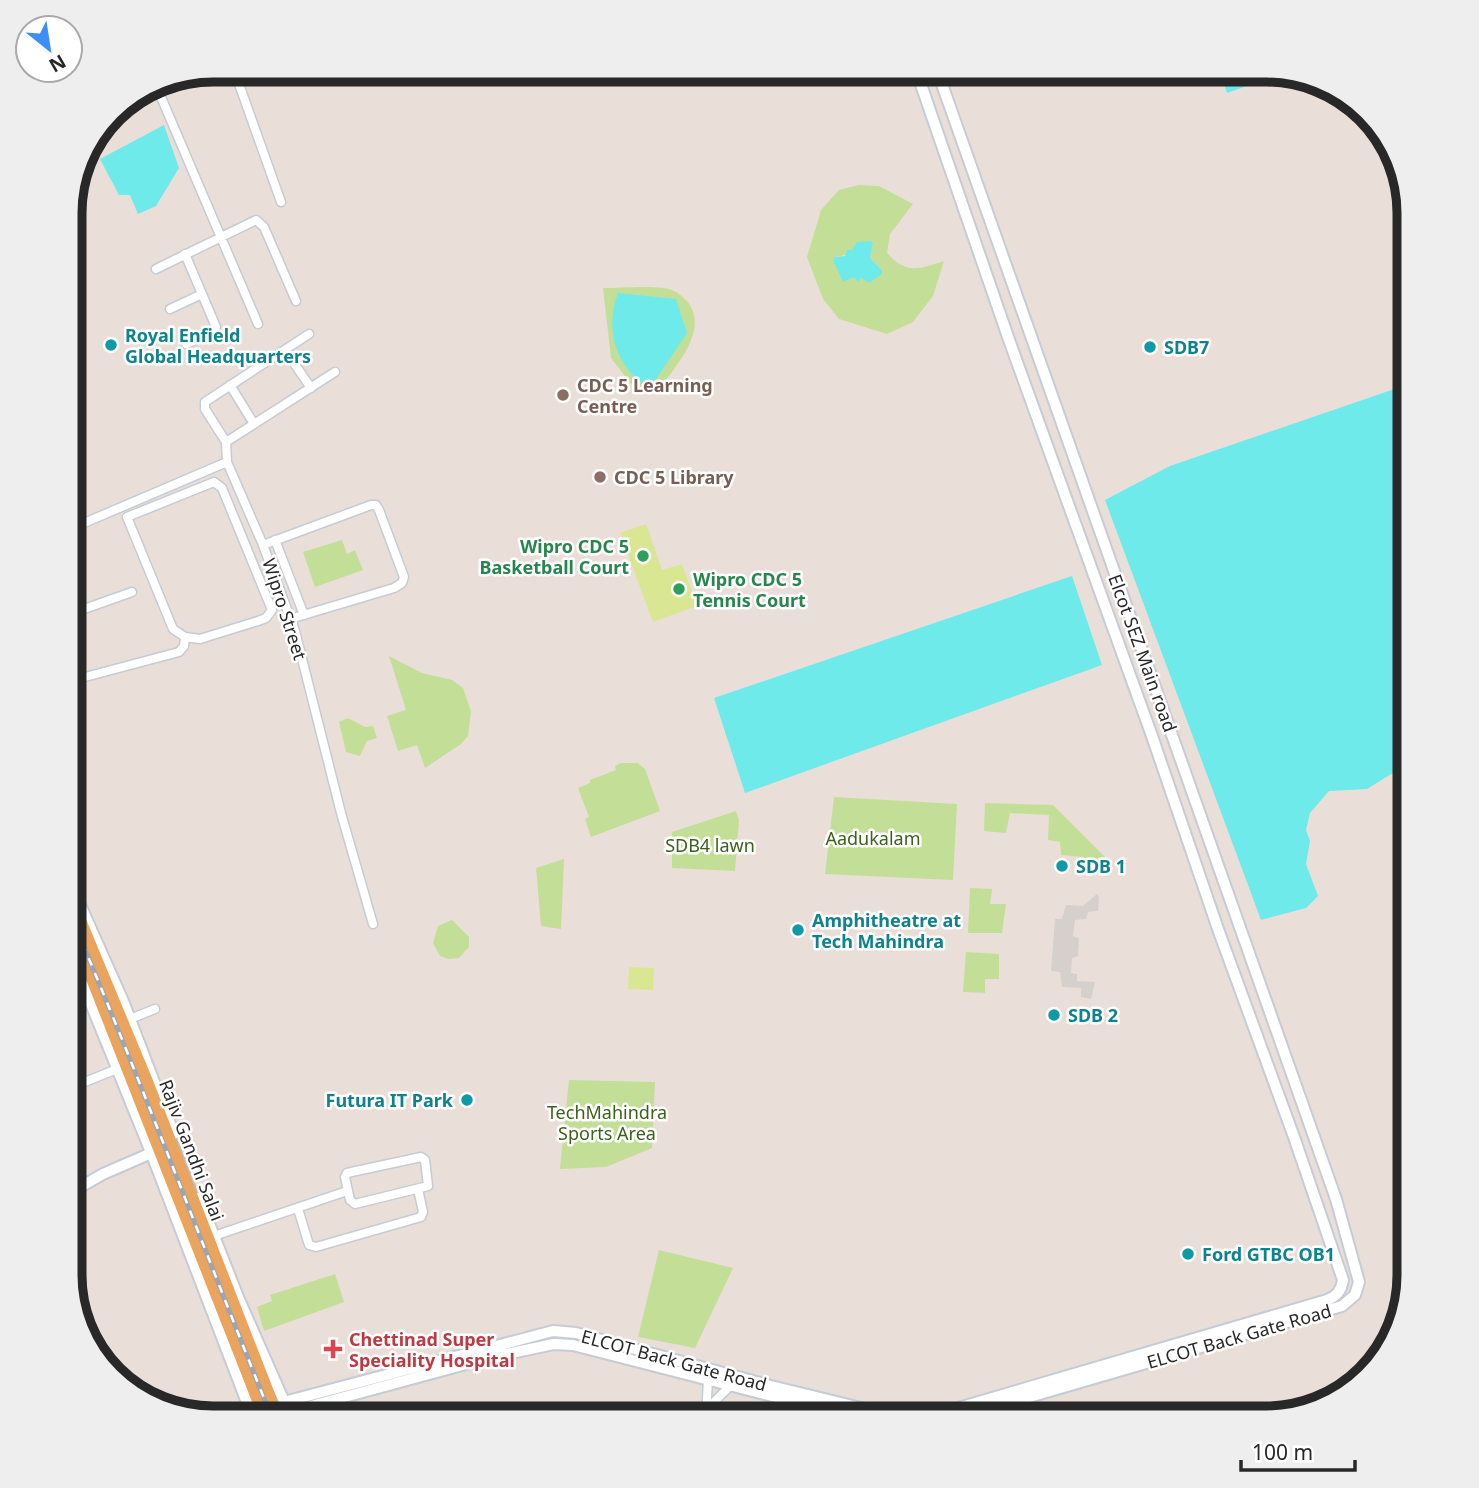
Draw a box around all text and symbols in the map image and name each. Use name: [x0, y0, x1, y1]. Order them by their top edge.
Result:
north arrow: [14, 14, 84, 84]
text: N: [44, 49, 71, 79]
place label: Royal Enfield Global Headquarters: [125, 323, 311, 368]
place label: SDB7: [1164, 335, 1209, 359]
marker: Royal Enfield Global Headquarters: [103, 337, 119, 353]
marker: SDB7: [1142, 339, 1158, 355]
place label: CDC 5 Learning Centre: [577, 373, 713, 418]
marker: CDC 5 Learning Centre: [555, 387, 571, 403]
place label: CDC 5 Library: [614, 465, 734, 489]
marker: CDC 5 Library: [592, 469, 608, 485]
place label: Wipro CDC 5 Basketball Court: [480, 534, 629, 579]
marker: Wipro CDC 5 Basketball Court: [635, 548, 651, 564]
street label: Wipro Street: [257, 555, 313, 663]
place label: Wipro CDC 5 Tennis Court: [693, 567, 806, 612]
street label: Elcot SEZ Main road: [1103, 571, 1183, 735]
marker: Wipro CDC 5 Tennis Court: [671, 581, 687, 597]
park label: Aadukalam: [825, 826, 921, 850]
park label: SDB4 lawn: [665, 833, 755, 857]
place label: SDB 1: [1076, 854, 1126, 878]
marker: SDB 1: [1054, 858, 1070, 874]
place label: Amphitheatre at Tech Mahindra: [812, 908, 961, 953]
marker: Amphitheatre at Tech Mahindra: [790, 922, 806, 938]
place label: SDB 2: [1068, 1003, 1118, 1027]
marker: SDB 2: [1046, 1007, 1062, 1023]
street label: Rajiv Gandhi Salai: [154, 1076, 230, 1224]
place label: Futura IT Park: [326, 1088, 454, 1112]
marker: Futura IT Park: [459, 1092, 475, 1108]
park label: TechMahindra Sports Area: [547, 1100, 667, 1145]
place label: Ford GTBC OB1: [1202, 1242, 1335, 1266]
marker: Ford GTBC OB1: [1180, 1246, 1196, 1262]
street label: ELCOT Back Gate Road: [1144, 1298, 1334, 1374]
street label: ELCOT Back Gate Road: [579, 1324, 769, 1396]
place label: Chettinad Super Speciality Hospital: [349, 1327, 515, 1372]
marker: Chettinad Super Speciality Hospital: [323, 1339, 343, 1359]
scale bar: [1241, 1428, 1355, 1472]
text: 100 m: [1252, 1438, 1313, 1466]

